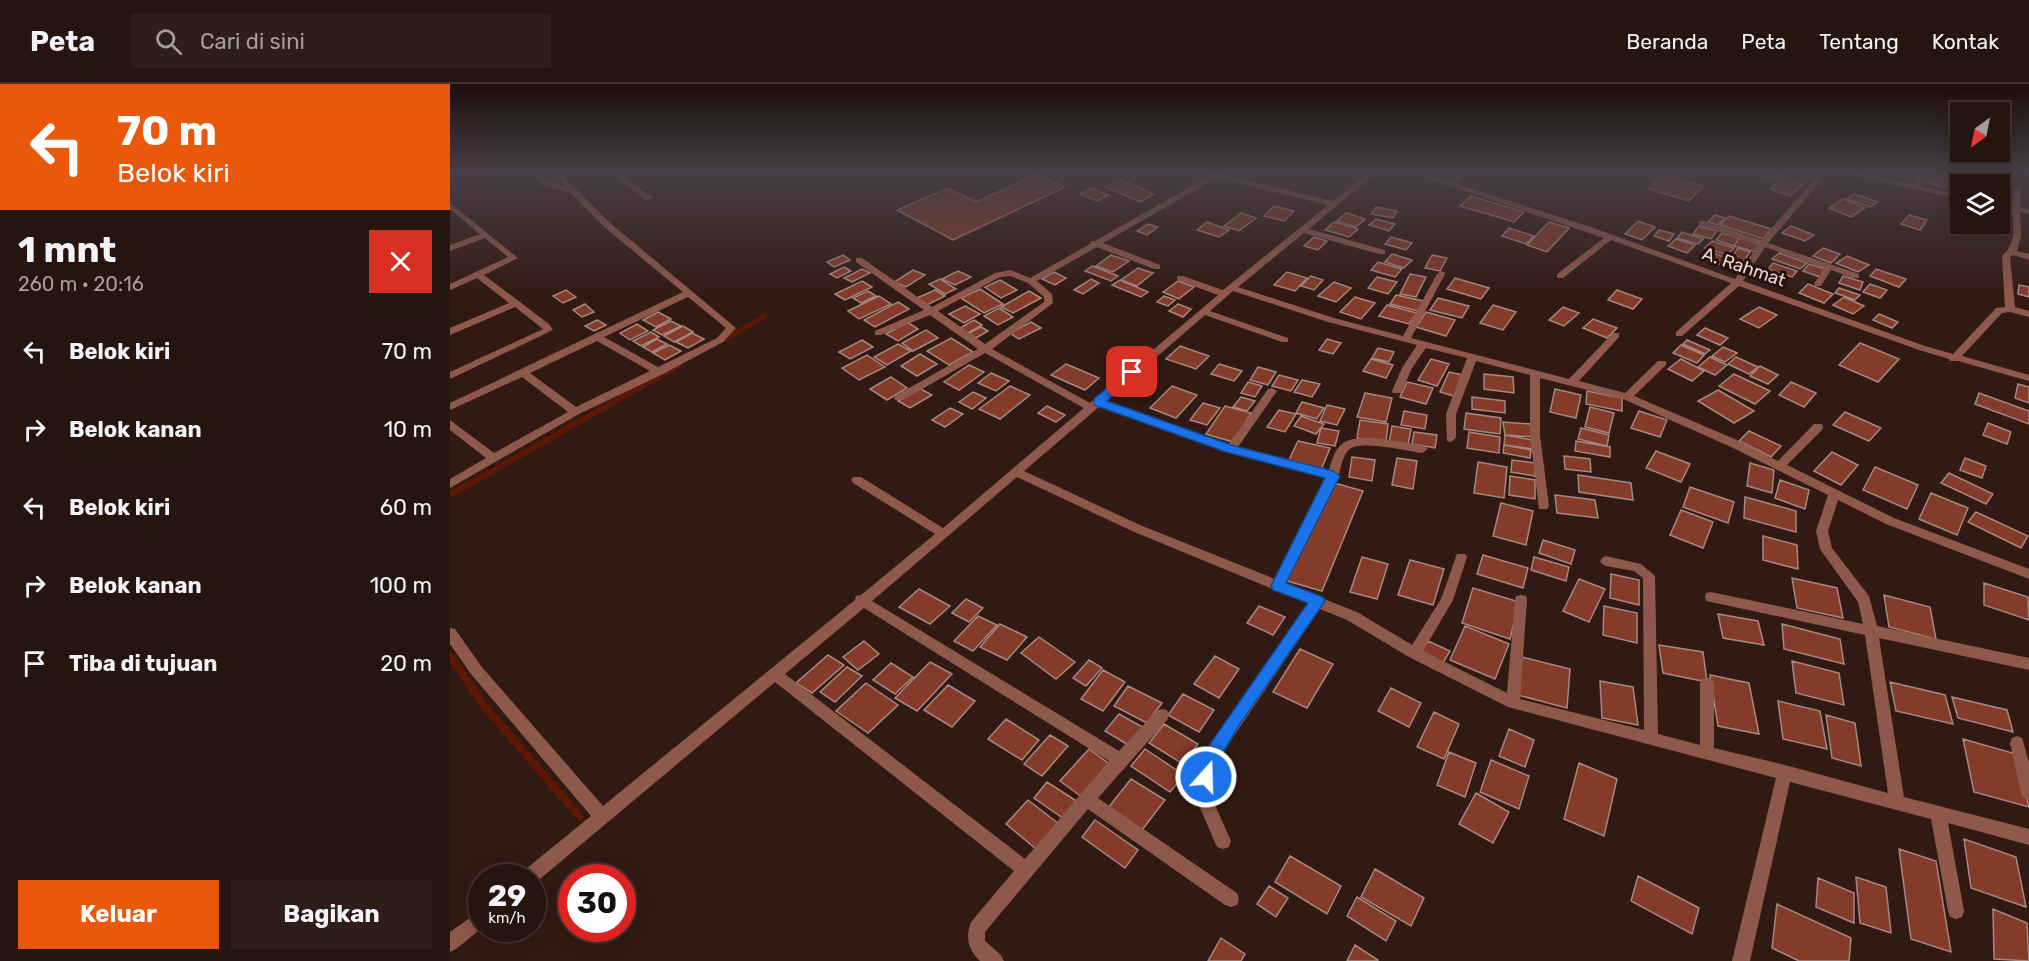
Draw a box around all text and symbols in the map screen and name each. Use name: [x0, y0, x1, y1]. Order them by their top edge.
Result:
search box: [131, 14, 551, 68]
text: Peta: [30, 25, 95, 58]
icon: search: [152, 25, 185, 58]
text: Cari di sini: [200, 28, 305, 55]
text: Beranda: [1626, 29, 1708, 54]
text: Peta: [1741, 29, 1786, 54]
text: Tentang: [1819, 29, 1899, 54]
text: Kontak: [1932, 29, 1999, 54]
north arrow: [1950, 102, 2010, 162]
map controls: [1950, 102, 2010, 234]
text: 70 m: [117, 106, 217, 156]
icon: left: [18, 108, 96, 186]
text: Belok kiri: [117, 157, 230, 189]
button: layers: [1950, 174, 2010, 234]
text: 1 mnt: [18, 228, 116, 271]
button: close: [369, 230, 432, 293]
street label: A. Rahmat: [1699, 243, 1789, 291]
text: 260 m · 20:16: [18, 272, 144, 296]
icon: left: [18, 335, 51, 368]
text: Belok kiri: [69, 338, 170, 365]
text: 70 m: [382, 338, 432, 365]
pin: [1106, 346, 1157, 397]
icon: arrive: [1115, 355, 1148, 388]
icon: right: [18, 413, 51, 446]
text: Belok kanan: [69, 416, 202, 443]
text: 10 m: [384, 416, 432, 443]
icon: left: [18, 491, 51, 524]
text: Belok kiri: [69, 494, 170, 521]
text: 60 m: [380, 494, 432, 521]
icon: right: [18, 569, 51, 602]
text: Belok kanan: [69, 572, 202, 599]
text: 100 m: [370, 572, 432, 599]
icon: arrive: [18, 647, 51, 680]
text: Tiba di tujuan: [69, 650, 217, 677]
text: 20 m: [380, 650, 432, 677]
position arrow: [1174, 745, 1238, 809]
speed limit sign: 30: [558, 864, 636, 942]
text: 29: [488, 878, 526, 914]
button: Keluar: [18, 880, 219, 949]
button: Bagikan: [231, 880, 432, 949]
text: km/h: [488, 909, 526, 927]

